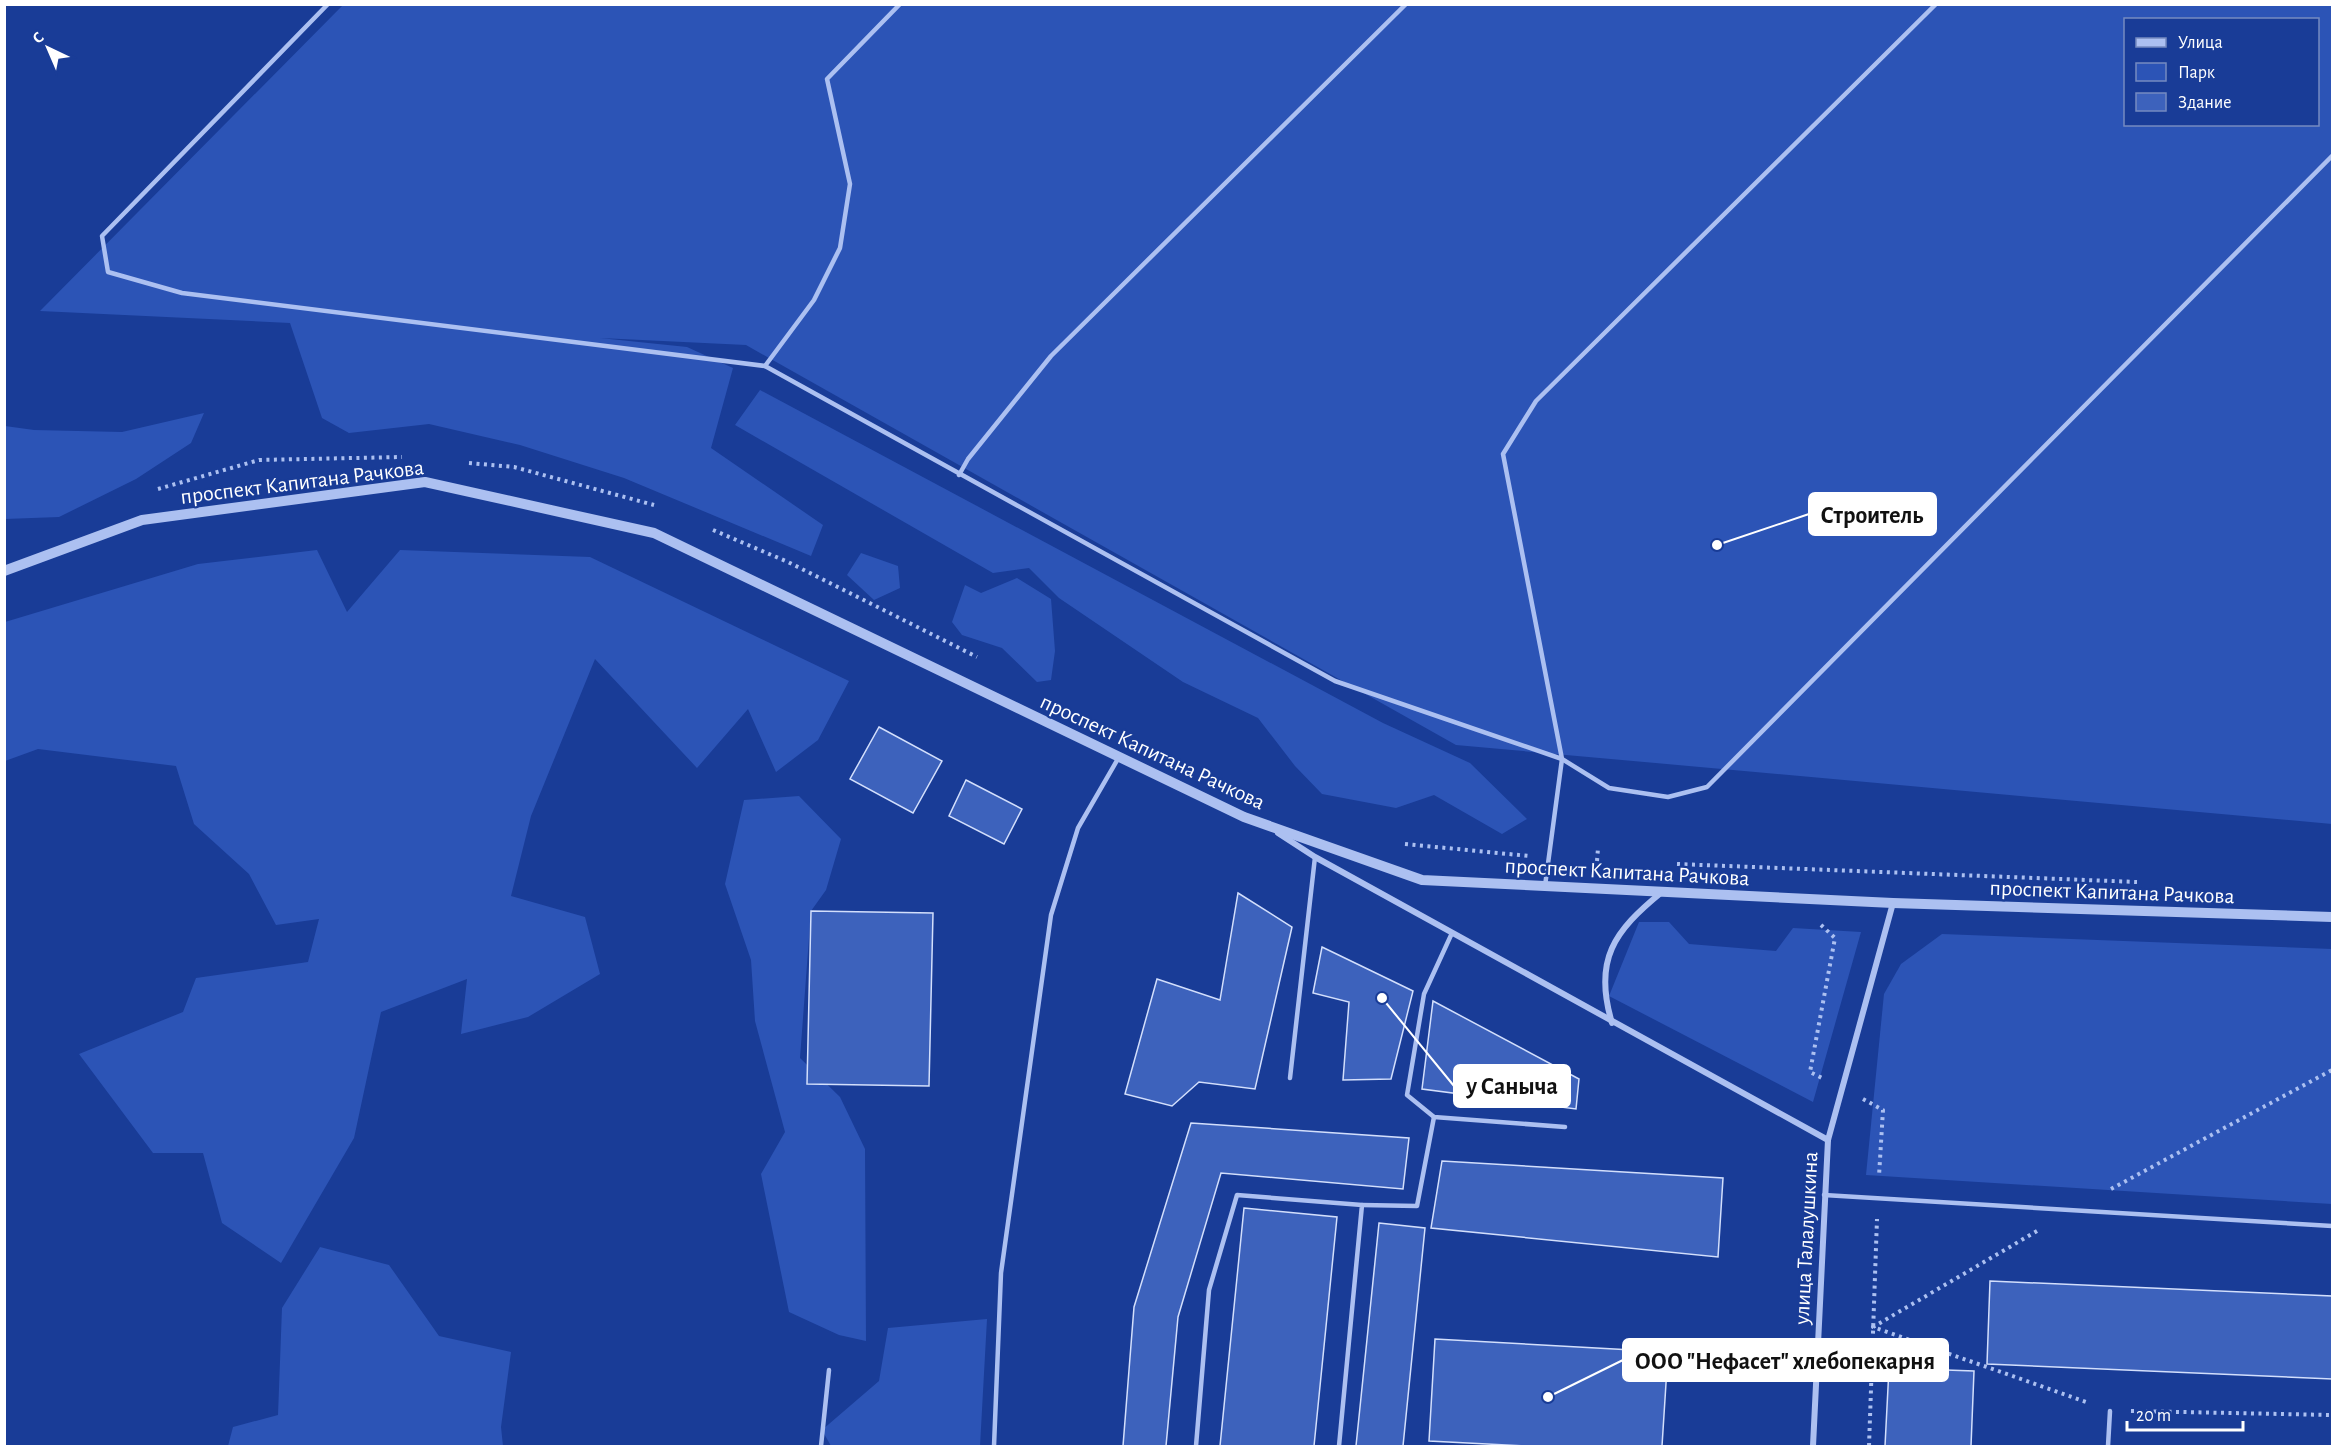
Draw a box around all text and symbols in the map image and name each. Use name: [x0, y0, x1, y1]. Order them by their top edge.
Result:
north arrow: [18, 18, 78, 78]
legend: [2124, 18, 2319, 126]
text: С: [30, 29, 47, 47]
text: Улица: [2178, 34, 2223, 52]
text: Парк: [2178, 64, 2216, 82]
text: Здание: [2178, 94, 2232, 112]
street label: проспект Капитана Рачкова: [179, 456, 425, 508]
callout: Строитель: [1809, 493, 1936, 535]
text: Строитель: [1821, 504, 1923, 528]
street label: проспект Капитана Рачкова: [1037, 690, 1268, 814]
street label: проспект Капитана Рачкова: [1504, 855, 1750, 889]
street label: проспект Капитана Рачкова: [1989, 877, 2235, 907]
callout: у Саныча: [1454, 1065, 1570, 1107]
text: у Саныча: [1465, 1075, 1558, 1099]
street label: улица Талалушкина: [1790, 1151, 1822, 1326]
callout: ООО "Нефасет" хлебопекарня: [1623, 1339, 1948, 1381]
text: ООО "Нефасет" хлебопекарня: [1635, 1350, 1935, 1374]
scale bar: [2127, 1394, 2242, 1432]
text: 20 m: [2136, 1407, 2171, 1425]

